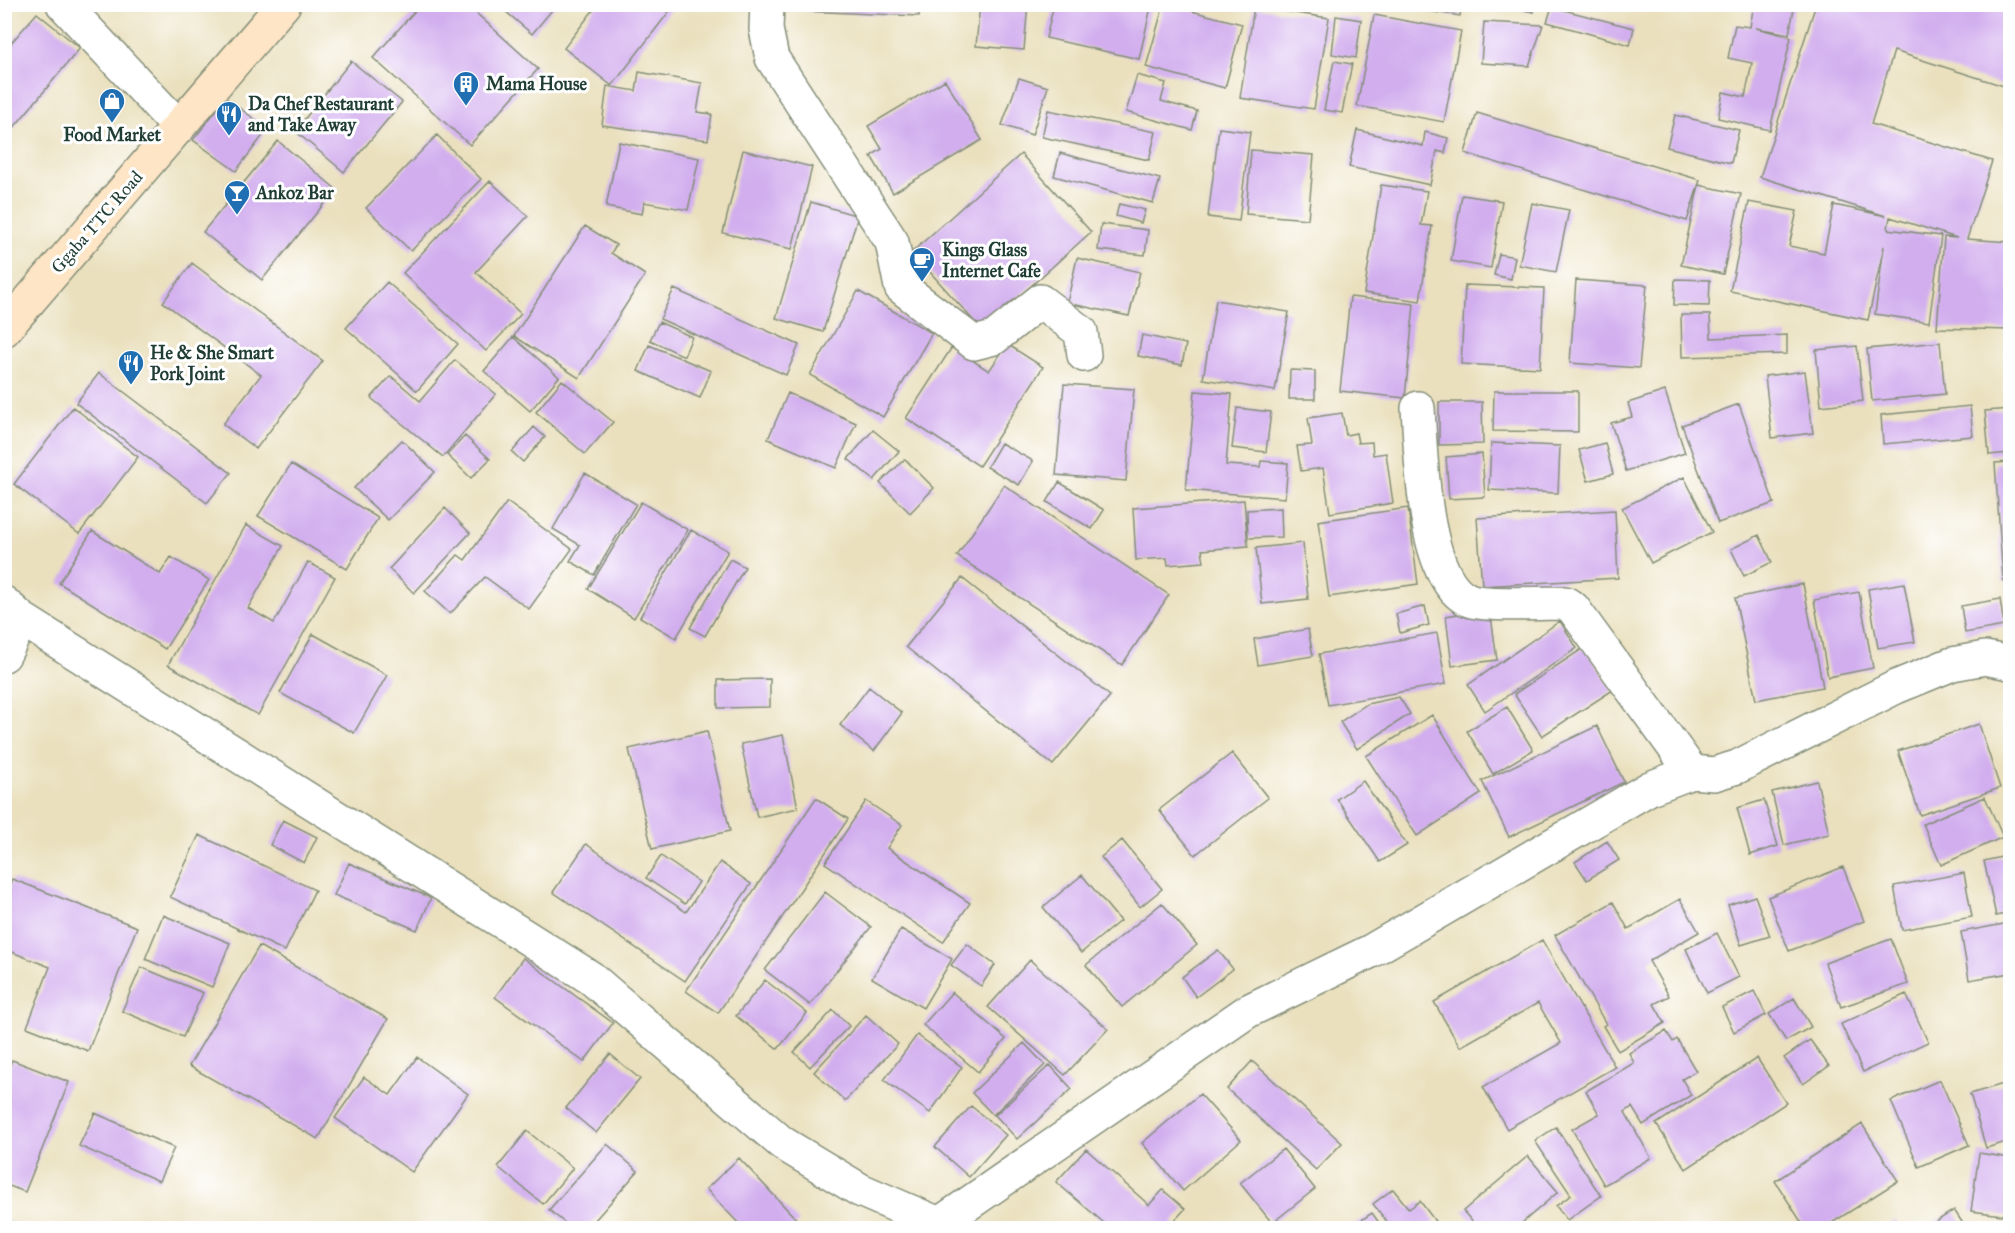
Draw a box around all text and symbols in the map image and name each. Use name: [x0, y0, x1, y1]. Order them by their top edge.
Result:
building icon: Mama House: [451, 69, 481, 107]
place label: Mama House: [486, 73, 587, 95]
shop icon: Food Market: [97, 86, 127, 124]
place label: Da Chef Restaurant and Take Away: [248, 93, 395, 137]
restaurant icon: Da Chef Restaurant and Take Away: [214, 99, 244, 137]
place label: Food Market: [63, 124, 161, 146]
street label: Ggaba TTC Road: [46, 166, 148, 278]
bar icon: Ankoz Bar: [222, 178, 252, 216]
place label: Ankoz Bar: [255, 182, 335, 204]
place label: Kings Glass Internet Cafe: [942, 239, 1041, 282]
cafe icon: Kings Glass Internet Cafe: [907, 245, 937, 283]
place label: He & She Smart Pork Joint: [150, 342, 274, 386]
restaurant icon: He & She Smart Pork Joint: [116, 348, 146, 386]

